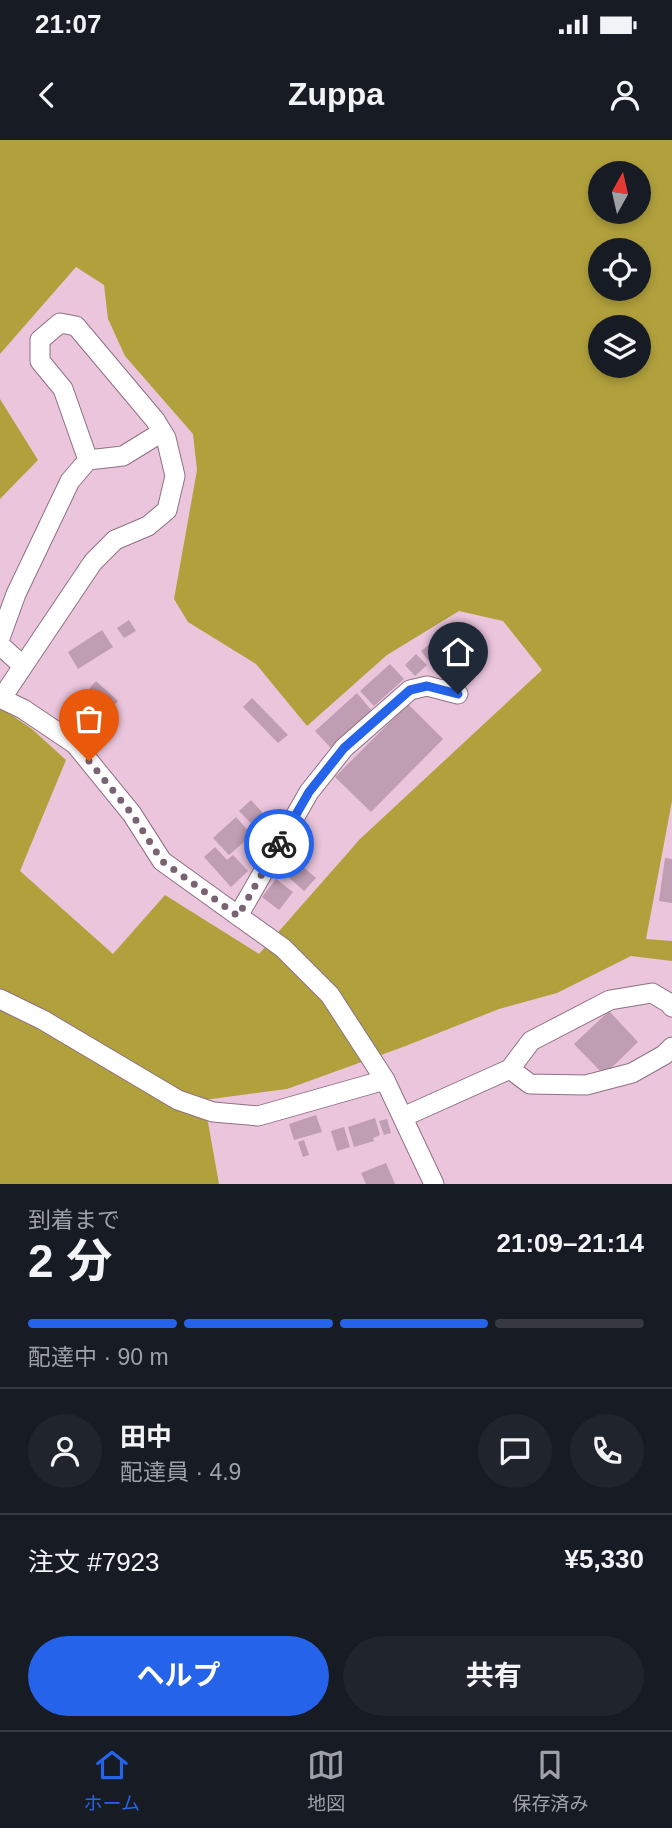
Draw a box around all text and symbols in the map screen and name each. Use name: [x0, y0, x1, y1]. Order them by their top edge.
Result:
text: 21:07: [35, 9, 102, 39]
icon: back: [28, 76, 66, 114]
text: Zuppa: [288, 76, 384, 112]
icon: person: [606, 76, 644, 114]
north arrow: [588, 161, 651, 224]
map controls: [588, 161, 651, 378]
button: locate: [588, 238, 651, 301]
button: layers: [588, 315, 651, 378]
pin: [428, 622, 488, 694]
icon: home: [439, 633, 477, 671]
pin: [59, 689, 119, 761]
icon: bag: [70, 700, 108, 738]
courier: [244, 809, 314, 879]
icon: bike: [260, 825, 298, 863]
text: 到着まで: [28, 1207, 120, 1233]
text: 21:09–21:14: [497, 1228, 644, 1258]
text: 2 分: [28, 1235, 112, 1287]
text: 配達中 · 90 m: [28, 1344, 169, 1370]
button: person: [28, 1414, 102, 1488]
button: chat: [478, 1414, 552, 1488]
button: phone: [570, 1414, 644, 1488]
text: 田中: [120, 1422, 172, 1452]
text: 配達員 · 4.9: [120, 1459, 241, 1485]
text: ¥5,330: [564, 1544, 644, 1574]
text: 注文 #7923: [28, 1547, 160, 1577]
button: ヘルプ: [28, 1636, 329, 1716]
button: 共有: [343, 1636, 644, 1716]
tab: ホーム: [84, 1746, 140, 1815]
tab: 地図: [307, 1746, 345, 1815]
tab: 保存済み: [512, 1746, 588, 1815]

